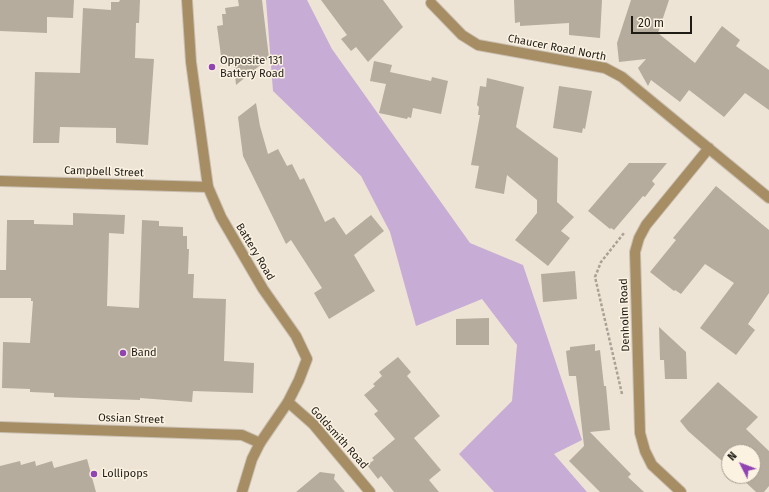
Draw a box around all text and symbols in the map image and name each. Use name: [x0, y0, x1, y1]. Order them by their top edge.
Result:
scale bar: [633, 8, 694, 34]
text: 20 m: [638, 16, 664, 30]
street label: Chaucer Road North: [507, 32, 607, 64]
place label: Opposite 131 Battery Road: [220, 54, 284, 80]
marker: Opposite 131 Battery Road: [207, 62, 217, 72]
street label: Campbell Street: [64, 164, 144, 180]
street label: Battery Road: [233, 221, 277, 283]
street label: Denholm Road: [617, 278, 633, 352]
place label: Band: [131, 346, 157, 360]
marker: Band: [118, 348, 128, 358]
street label: Goldsmith Road: [308, 404, 370, 472]
street label: Ossian Street: [98, 411, 164, 427]
north arrow: [721, 444, 761, 484]
text: N: [725, 449, 740, 463]
place label: Lollipops: [102, 467, 148, 481]
marker: Lollipops: [89, 469, 99, 479]

